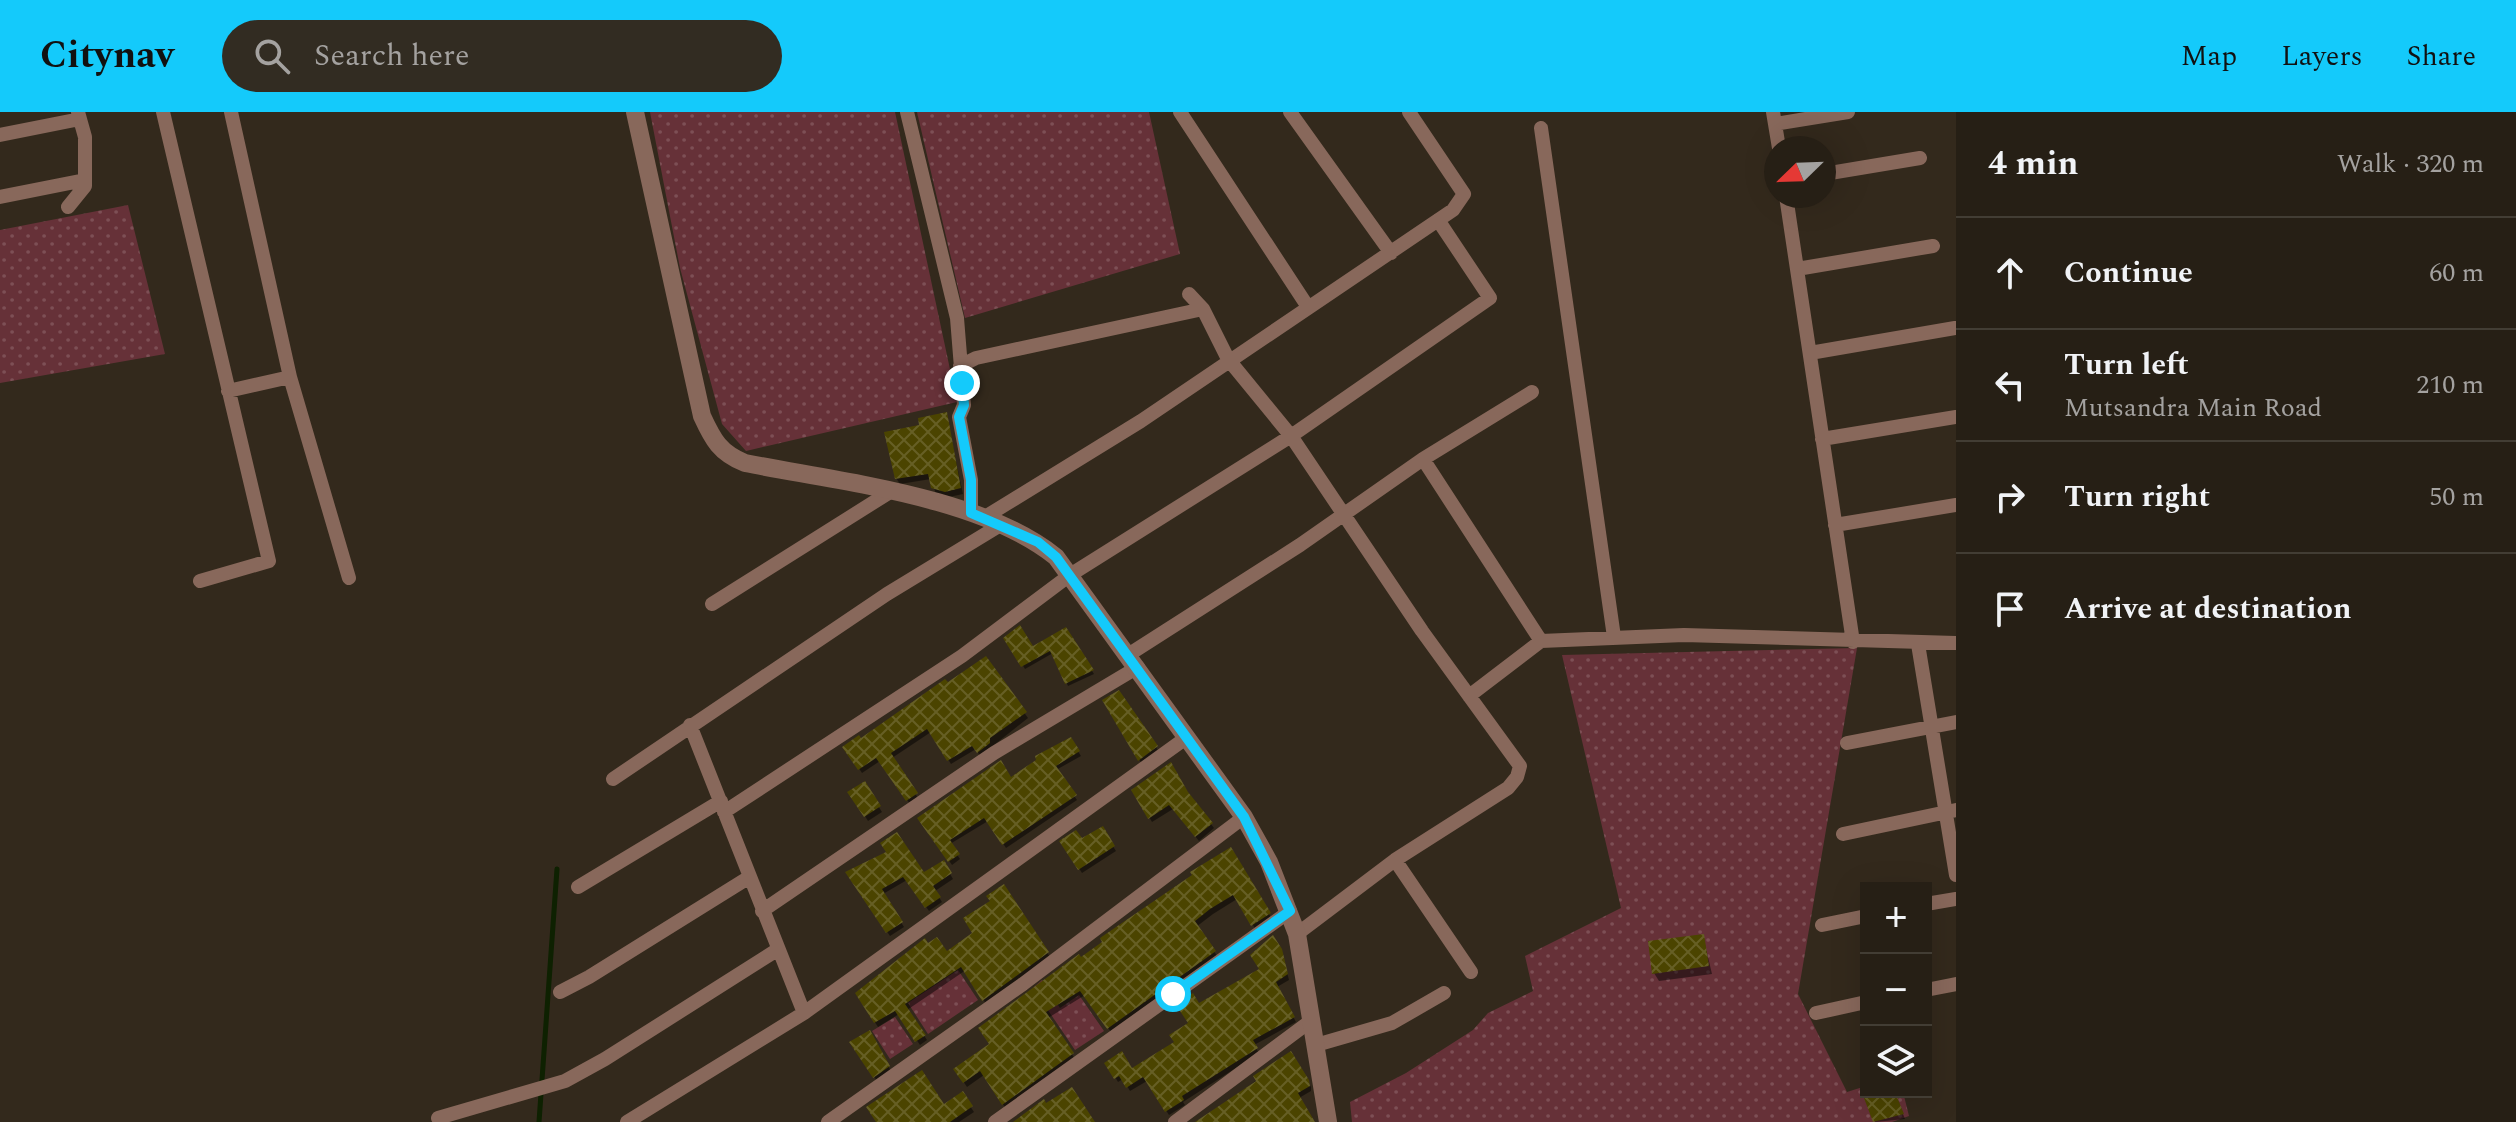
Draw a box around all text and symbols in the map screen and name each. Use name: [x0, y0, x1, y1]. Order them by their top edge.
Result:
search box: [222, 20, 782, 92]
text: Citynav: [40, 27, 174, 85]
text: Search here: [314, 33, 469, 79]
icon: search: [250, 34, 294, 78]
text: Map: [2181, 35, 2237, 78]
text: Layers: [2281, 35, 2363, 78]
text: Share: [2407, 35, 2476, 78]
north arrow: [1764, 136, 1836, 208]
text: 4 min: [1988, 138, 2078, 190]
text: Walk · 320 m: [2337, 144, 2484, 184]
text: Continue: [2064, 250, 2193, 296]
icon: ahead: [1988, 251, 2032, 295]
text: 60 m: [2429, 253, 2484, 293]
text: Turn left: [2064, 342, 2189, 388]
icon: left: [1988, 363, 2032, 407]
route end: [944, 365, 980, 401]
text: 210 m: [2416, 365, 2484, 405]
text: Mutsandra Main Road: [2064, 388, 2322, 428]
text: Turn right: [2064, 474, 2210, 520]
icon: right: [1988, 475, 2032, 519]
text: 50 m: [2429, 477, 2484, 517]
text: Arrive at destination: [2064, 586, 2351, 632]
icon: arrive: [1988, 587, 2032, 631]
map controls: [1860, 882, 1932, 1098]
button: +: [1860, 882, 1932, 954]
button: −: [1860, 954, 1932, 1026]
route start: [1155, 976, 1191, 1012]
button: layers: [1860, 1026, 1932, 1098]

